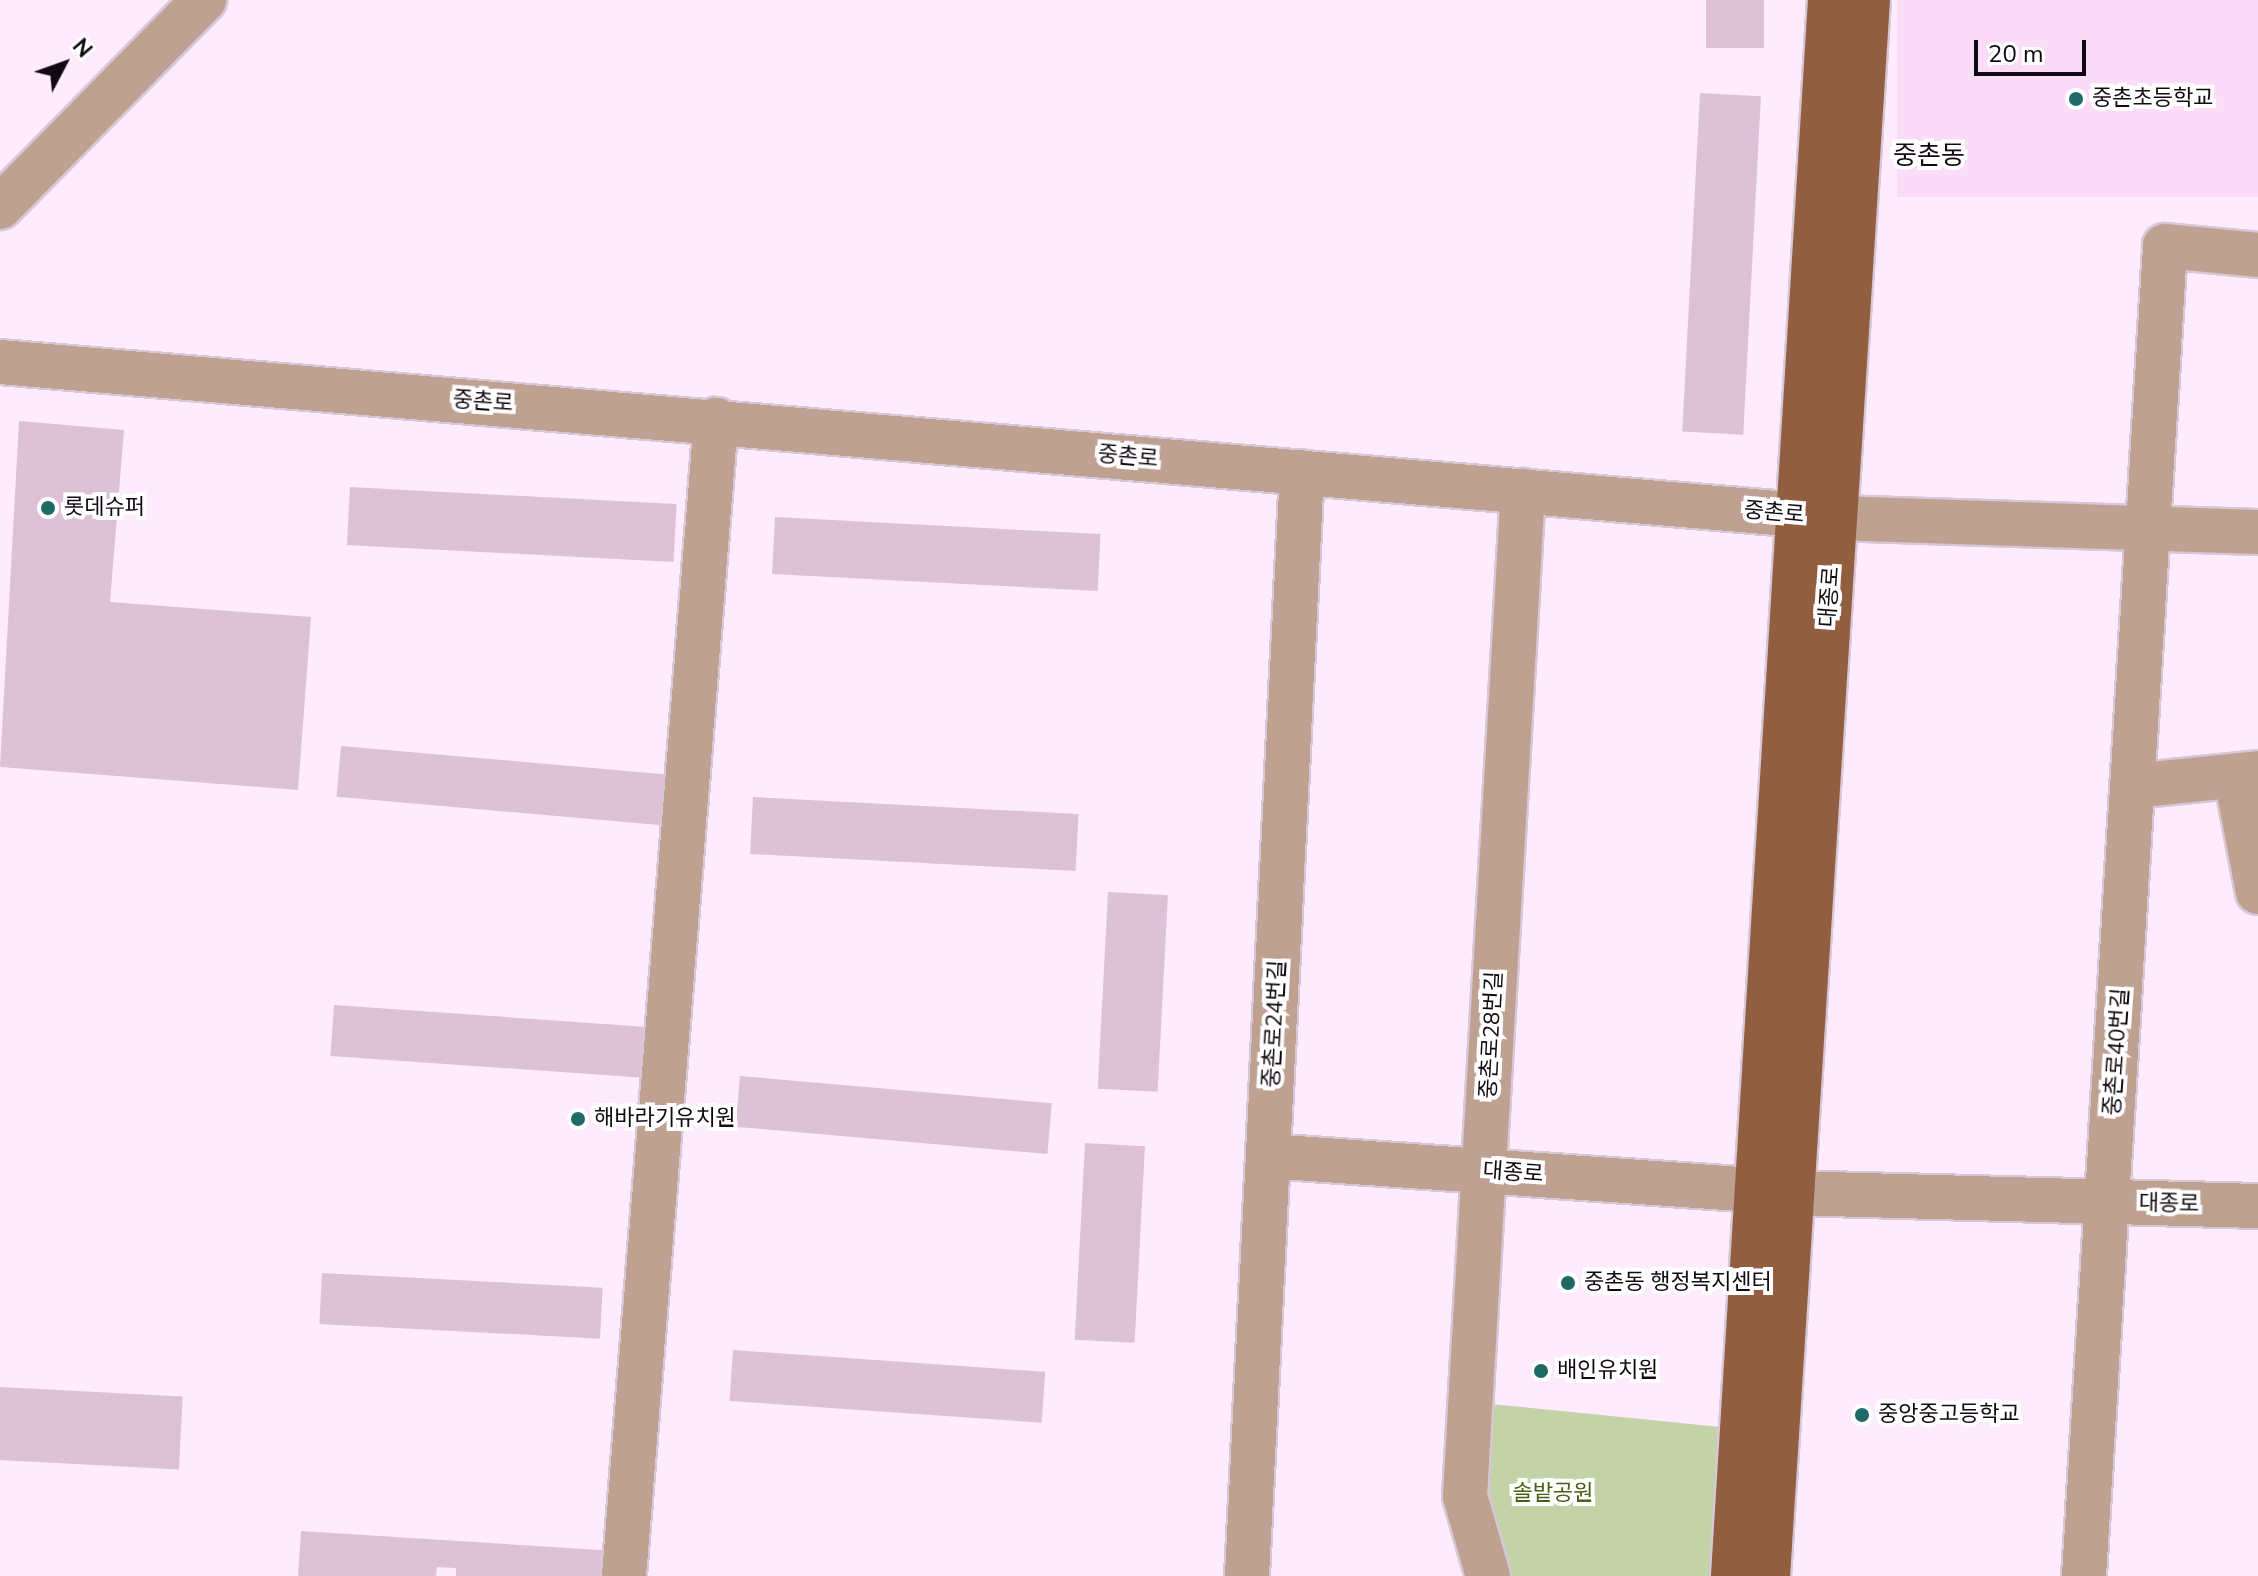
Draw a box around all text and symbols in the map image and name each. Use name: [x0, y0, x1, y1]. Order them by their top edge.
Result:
north arrow: [24, 24, 104, 104]
scale bar: [1978, 24, 2090, 74]
text: N: [65, 32, 99, 64]
text: 20 m: [1988, 38, 2044, 70]
place label: 중촌초등학교: [2092, 86, 2213, 112]
marker: 중촌초등학교: [2067, 90, 2085, 108]
district label: 중촌동: [1893, 140, 1965, 172]
street label: 중촌로: [452, 387, 514, 417]
street label: 중촌로: [1097, 441, 1159, 473]
place label: 롯데슈퍼: [64, 495, 145, 521]
street label: 중촌로: [1743, 497, 1805, 529]
marker: 롯데슈퍼: [39, 499, 57, 517]
street label: 대종로: [1815, 566, 1845, 628]
street label: 중촌로24번길: [1258, 960, 1292, 1088]
street label: 중촌로28번길: [1475, 971, 1509, 1099]
street label: 중촌로40번길: [2099, 987, 2135, 1117]
place label: 해바라기유치원: [594, 1106, 736, 1132]
marker: 해바라기유치원: [569, 1110, 587, 1128]
street label: 대종로: [1482, 1158, 1544, 1188]
street label: 대종로: [2138, 1190, 2200, 1218]
place label: 중촌동 행정복지센터: [1584, 1270, 1772, 1296]
marker: 중촌동 행정복지센터: [1559, 1274, 1577, 1292]
place label: 배인유치원: [1557, 1358, 1658, 1384]
marker: 배인유치원: [1532, 1362, 1550, 1380]
place label: 중앙중고등학교: [1878, 1402, 2020, 1428]
marker: 중앙중고등학교: [1853, 1406, 1871, 1424]
park label: 솔밭공원: [1513, 1481, 1593, 1507]

